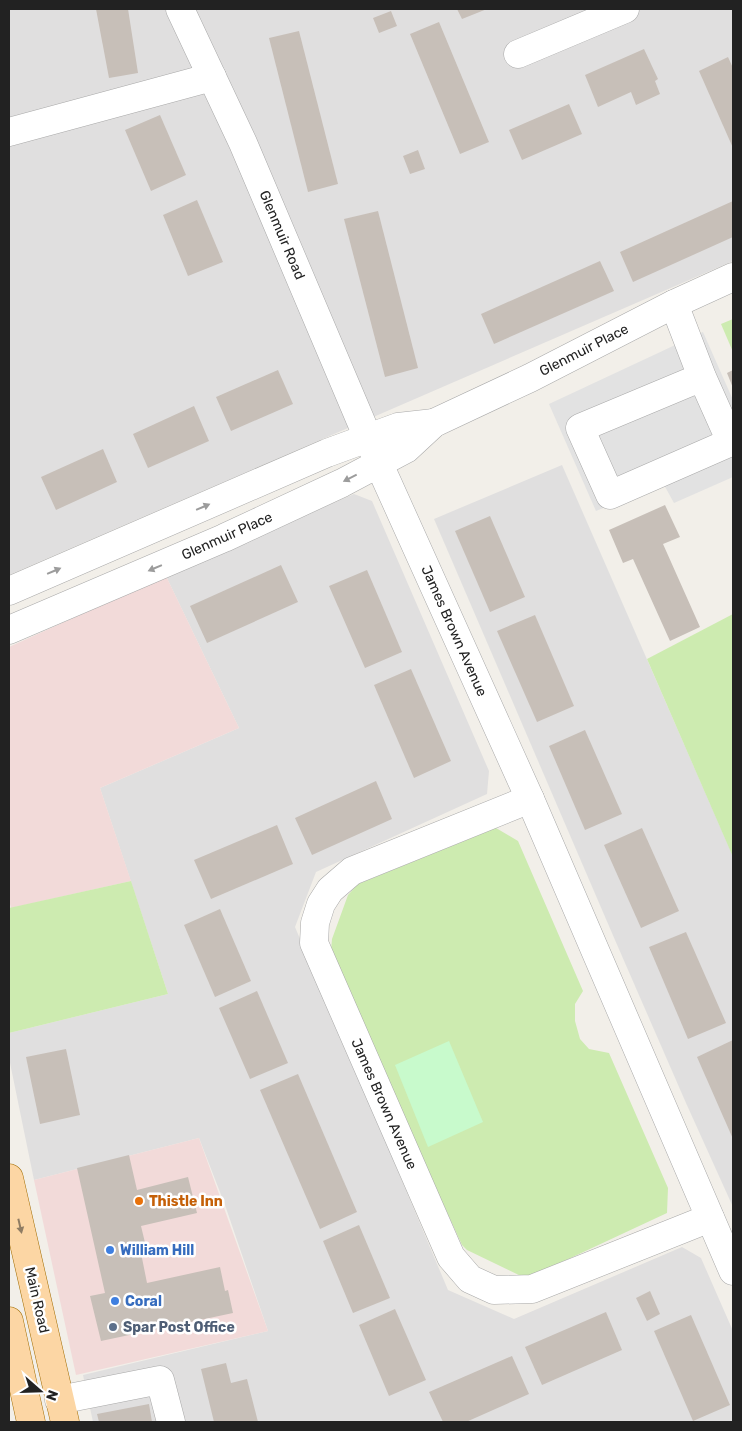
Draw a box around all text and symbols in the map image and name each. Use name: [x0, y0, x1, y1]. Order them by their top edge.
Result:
street label: Glenmuir Road: [256, 188, 308, 282]
street label: Glenmuir Place: [537, 320, 632, 380]
one-way arrow: [343, 474, 357, 482]
one-way arrow: [196, 502, 210, 510]
street label: Glenmuir Place: [179, 508, 275, 564]
street label: James Brown Avenue: [417, 563, 491, 699]
one-way arrow: [148, 564, 162, 572]
one-way arrow: [46, 567, 61, 575]
street label: James Brown Avenue: [347, 1036, 421, 1172]
place label: Thistle Inn: [149, 1193, 223, 1210]
marker: Thistle Inn: [133, 1195, 145, 1207]
one-way arrow: [16, 1218, 24, 1233]
place label: William Hill: [120, 1242, 194, 1259]
marker: William Hill: [104, 1244, 116, 1256]
street label: Main Road: [21, 1265, 53, 1335]
place label: Coral: [125, 1293, 162, 1310]
marker: Coral: [109, 1295, 121, 1307]
place label: Spar Post Office: [123, 1319, 235, 1336]
marker: Spar Post Office: [107, 1321, 119, 1333]
north arrow: [15, 1366, 65, 1416]
text: N: [42, 1388, 61, 1403]

